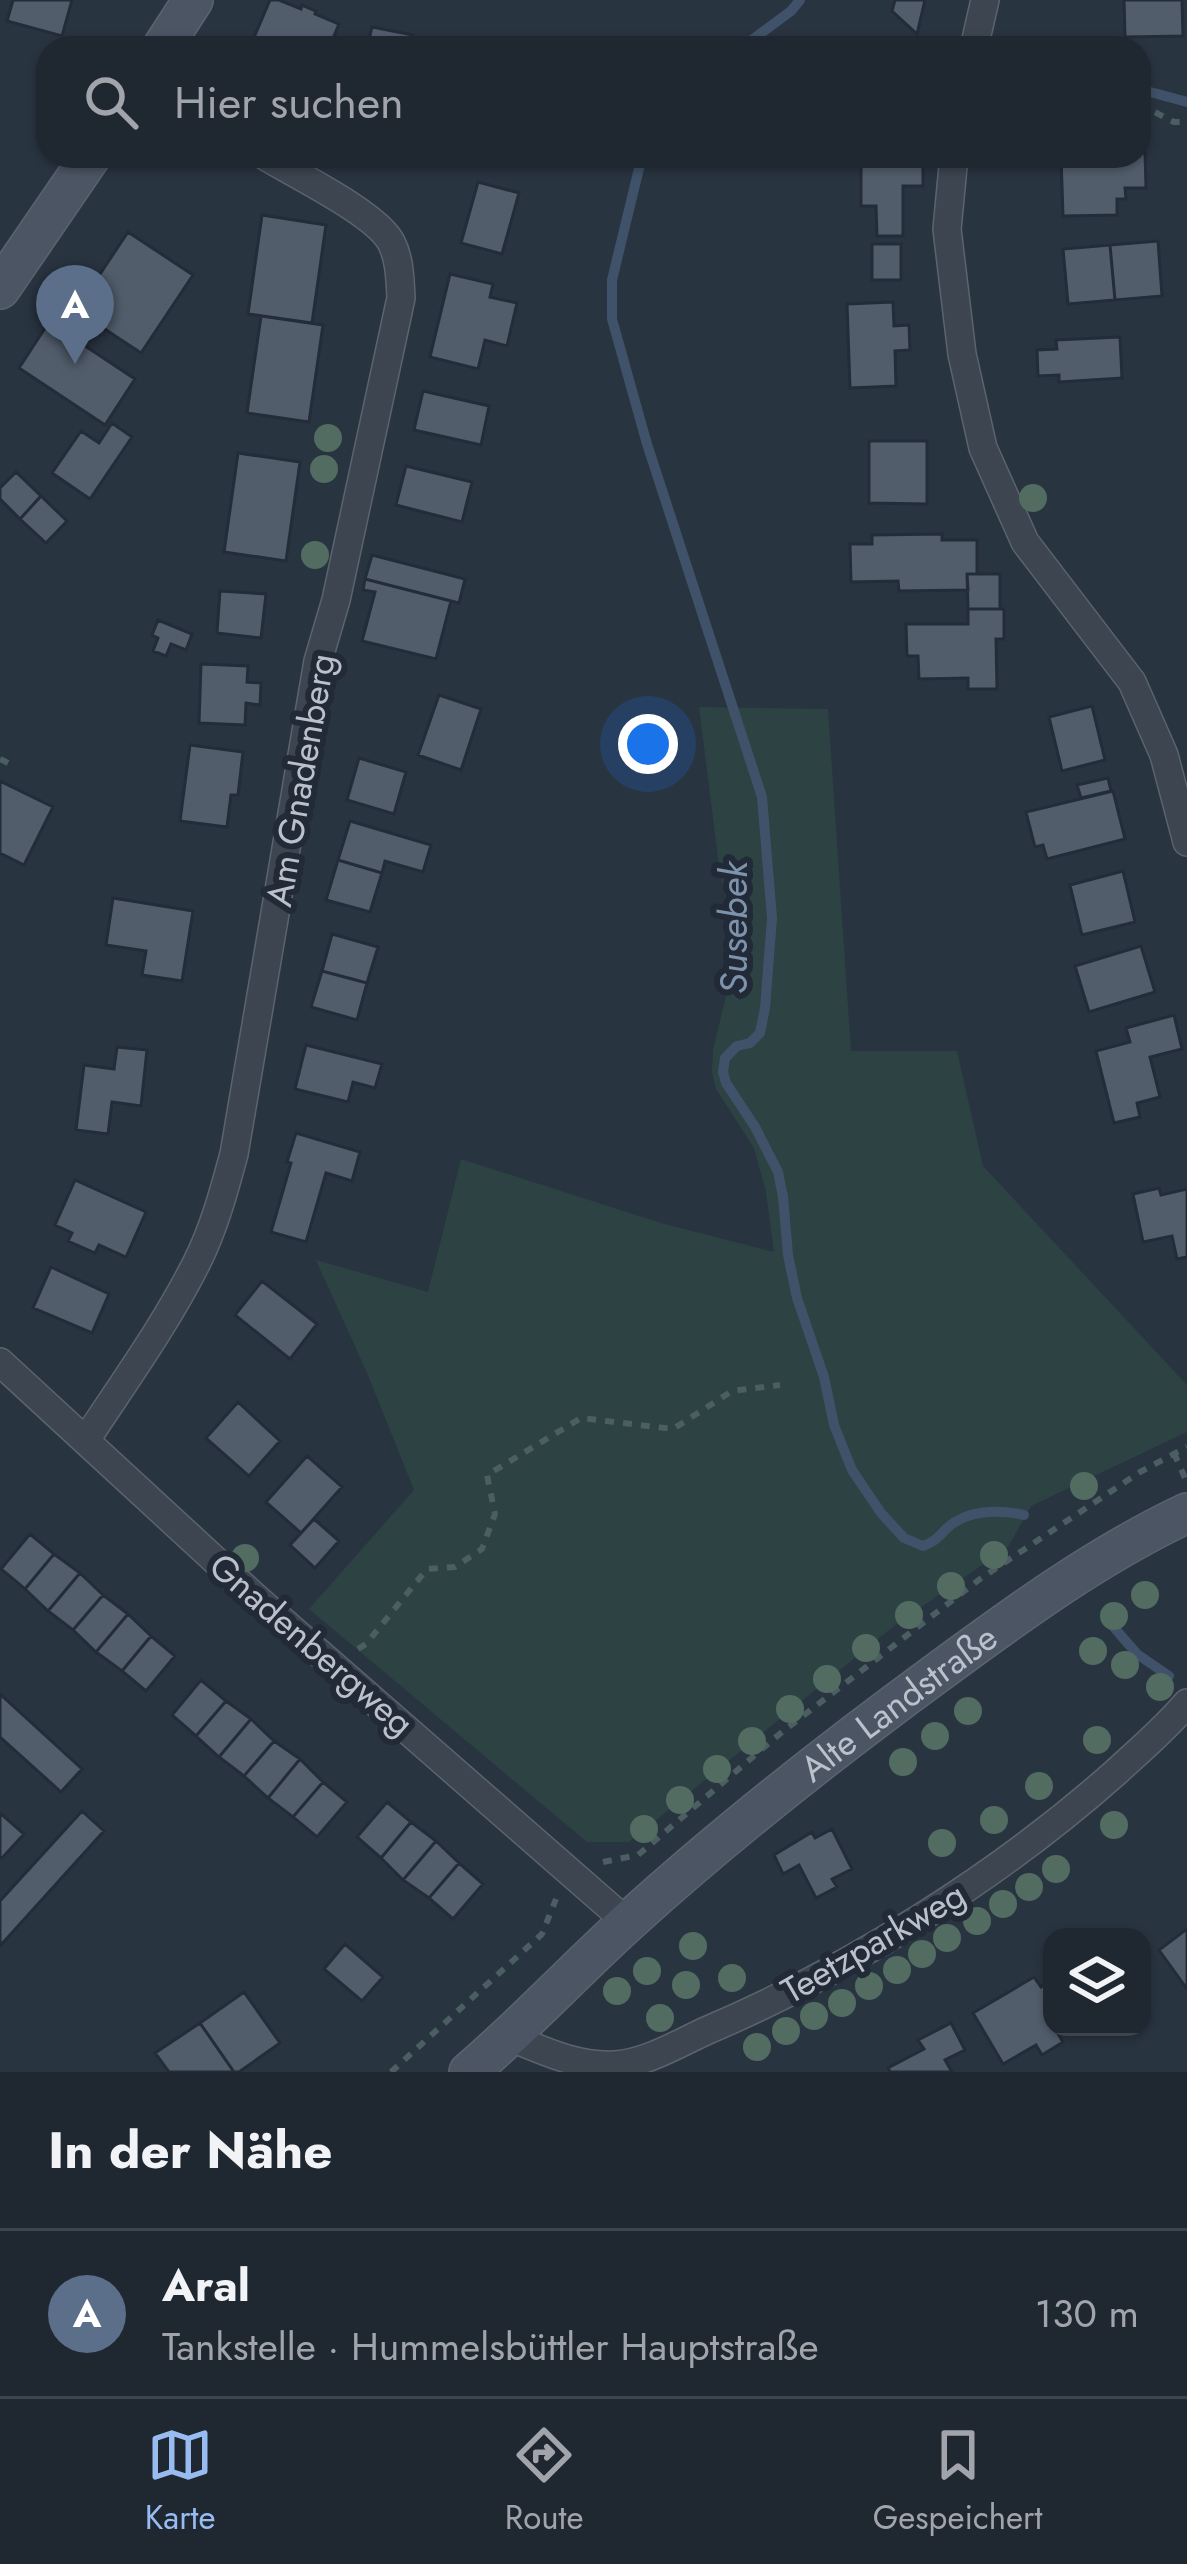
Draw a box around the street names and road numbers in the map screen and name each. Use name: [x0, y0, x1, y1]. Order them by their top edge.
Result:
street label: Am Gnadenberg: [252, 649, 348, 911]
street label: Gnadenbergweg: [198, 1540, 426, 1748]
street label: Alte Landstraße: [789, 1611, 1008, 1794]
street label: Teetzparkweg: [771, 1868, 975, 2016]

